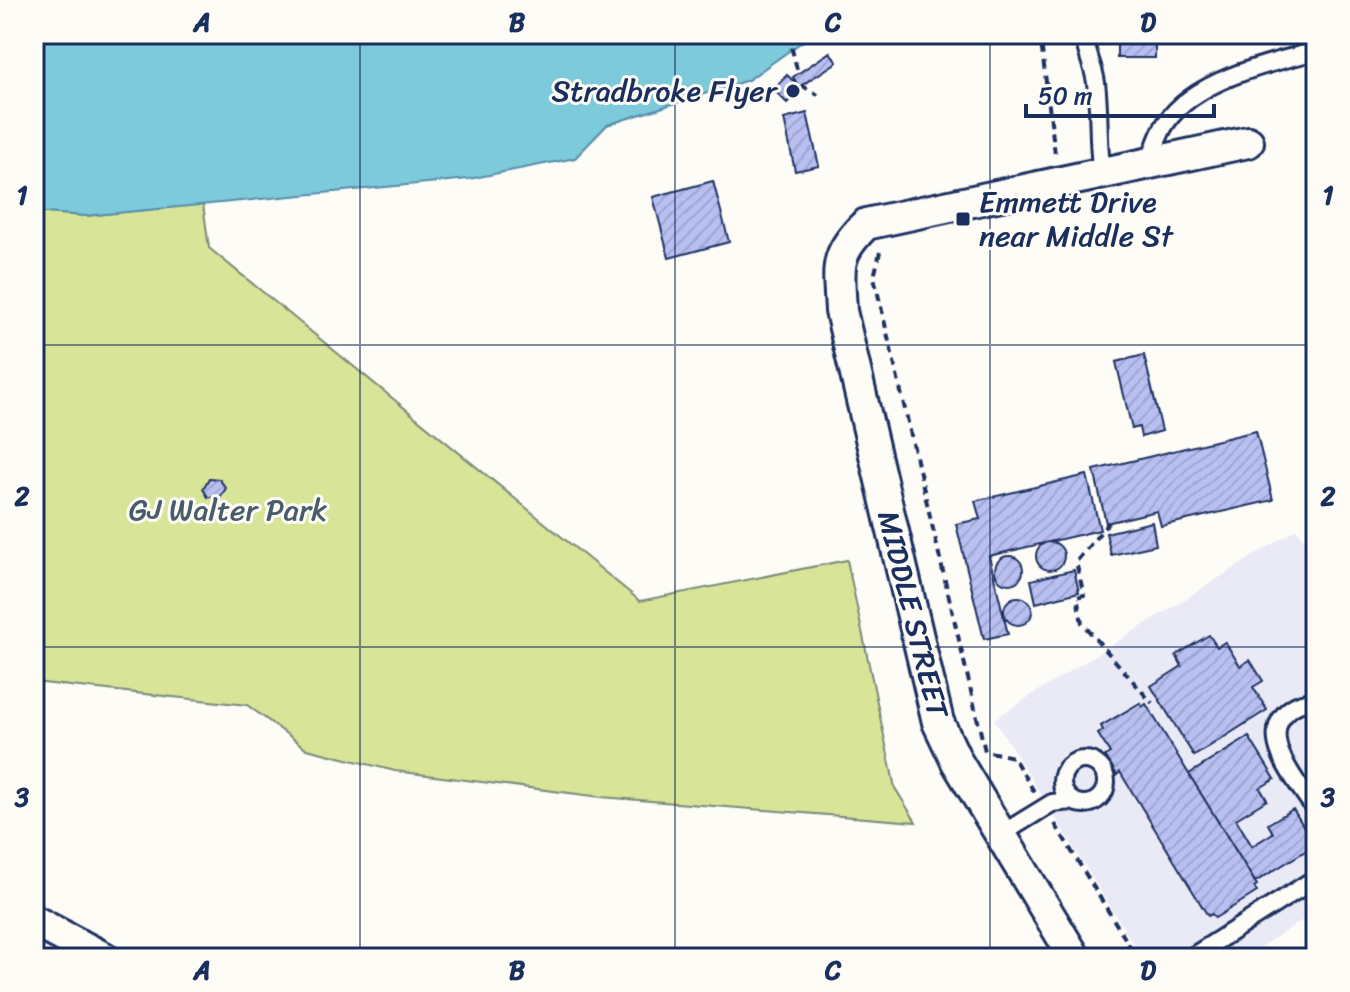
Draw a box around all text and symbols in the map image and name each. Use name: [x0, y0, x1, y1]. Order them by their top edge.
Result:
text: A: [192, 0, 211, 45]
text: B: [509, 0, 526, 45]
text: C: [824, 0, 842, 45]
text: D: [1140, 0, 1156, 45]
place label: Stradbroke Flyer: [551, 64, 779, 118]
scale bar: [1026, 68, 1214, 118]
text: 50 m: [1038, 75, 1093, 117]
marker: Stradbroke Flyer: [784, 82, 802, 100]
text: 1: [16, 172, 28, 218]
text: 1: [1322, 172, 1334, 218]
place label: Emmett Drive near Middle St: [979, 175, 1175, 263]
marker: Emmett Drive near Middle St: [954, 210, 972, 228]
text: 2: [13, 473, 30, 519]
text: 2: [1319, 473, 1336, 519]
park label: GJ Walter Park: [129, 483, 327, 537]
street label: MIDDLE STREET: [861, 505, 965, 725]
text: 3: [14, 774, 30, 820]
text: 3: [1320, 774, 1336, 820]
text: A: [192, 947, 211, 992]
text: B: [509, 947, 526, 992]
text: C: [824, 947, 842, 992]
text: D: [1140, 947, 1156, 992]

